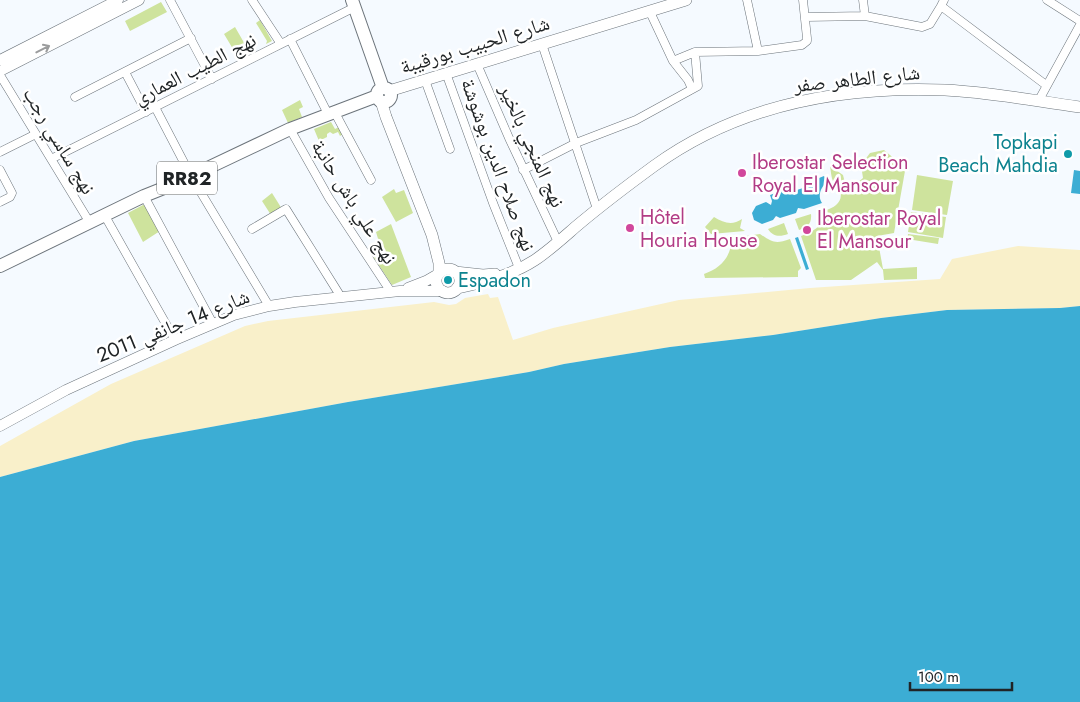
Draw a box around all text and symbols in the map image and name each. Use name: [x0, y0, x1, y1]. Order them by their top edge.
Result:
street label: شارع الحبيب بورقيبة: [397, 9, 553, 81]
street label: نهج الطيب العماري: [129, 26, 262, 113]
one-way arrow: [36, 44, 51, 54]
street label: شارع الطاهر صفر: [792, 58, 921, 100]
street label: نهج صلاح الدين بوشوشة: [453, 75, 543, 255]
street label: نهج المنجي بالخير: [491, 79, 572, 213]
street label: نهج ساسي رجب: [15, 82, 102, 201]
place label: Topkapi Beach Mahdia: [938, 128, 1058, 180]
street label: نهج علي باش حانبة: [303, 134, 404, 271]
place label: Iberostar Selection Royal El Mansour: [752, 148, 909, 200]
marker: Topkapi Beach Mahdia: [1062, 148, 1074, 160]
road number: RR82: [157, 162, 217, 194]
marker: Iberostar Selection Royal El Mansour: [736, 167, 748, 179]
place label: Hôtel Houria House: [640, 203, 757, 255]
place label: Iberostar Royal El Mansour: [817, 204, 941, 256]
marker: Hôtel Houria House: [624, 222, 636, 234]
marker: Iberostar Royal El Mansour: [801, 224, 813, 236]
place label: Espadon: [458, 266, 531, 295]
marker: Espadon: [442, 274, 454, 286]
street label: شارع 14 جانفي 2011: [92, 282, 254, 371]
scale bar: [910, 660, 1012, 692]
text: 100 m: [918, 666, 959, 688]

